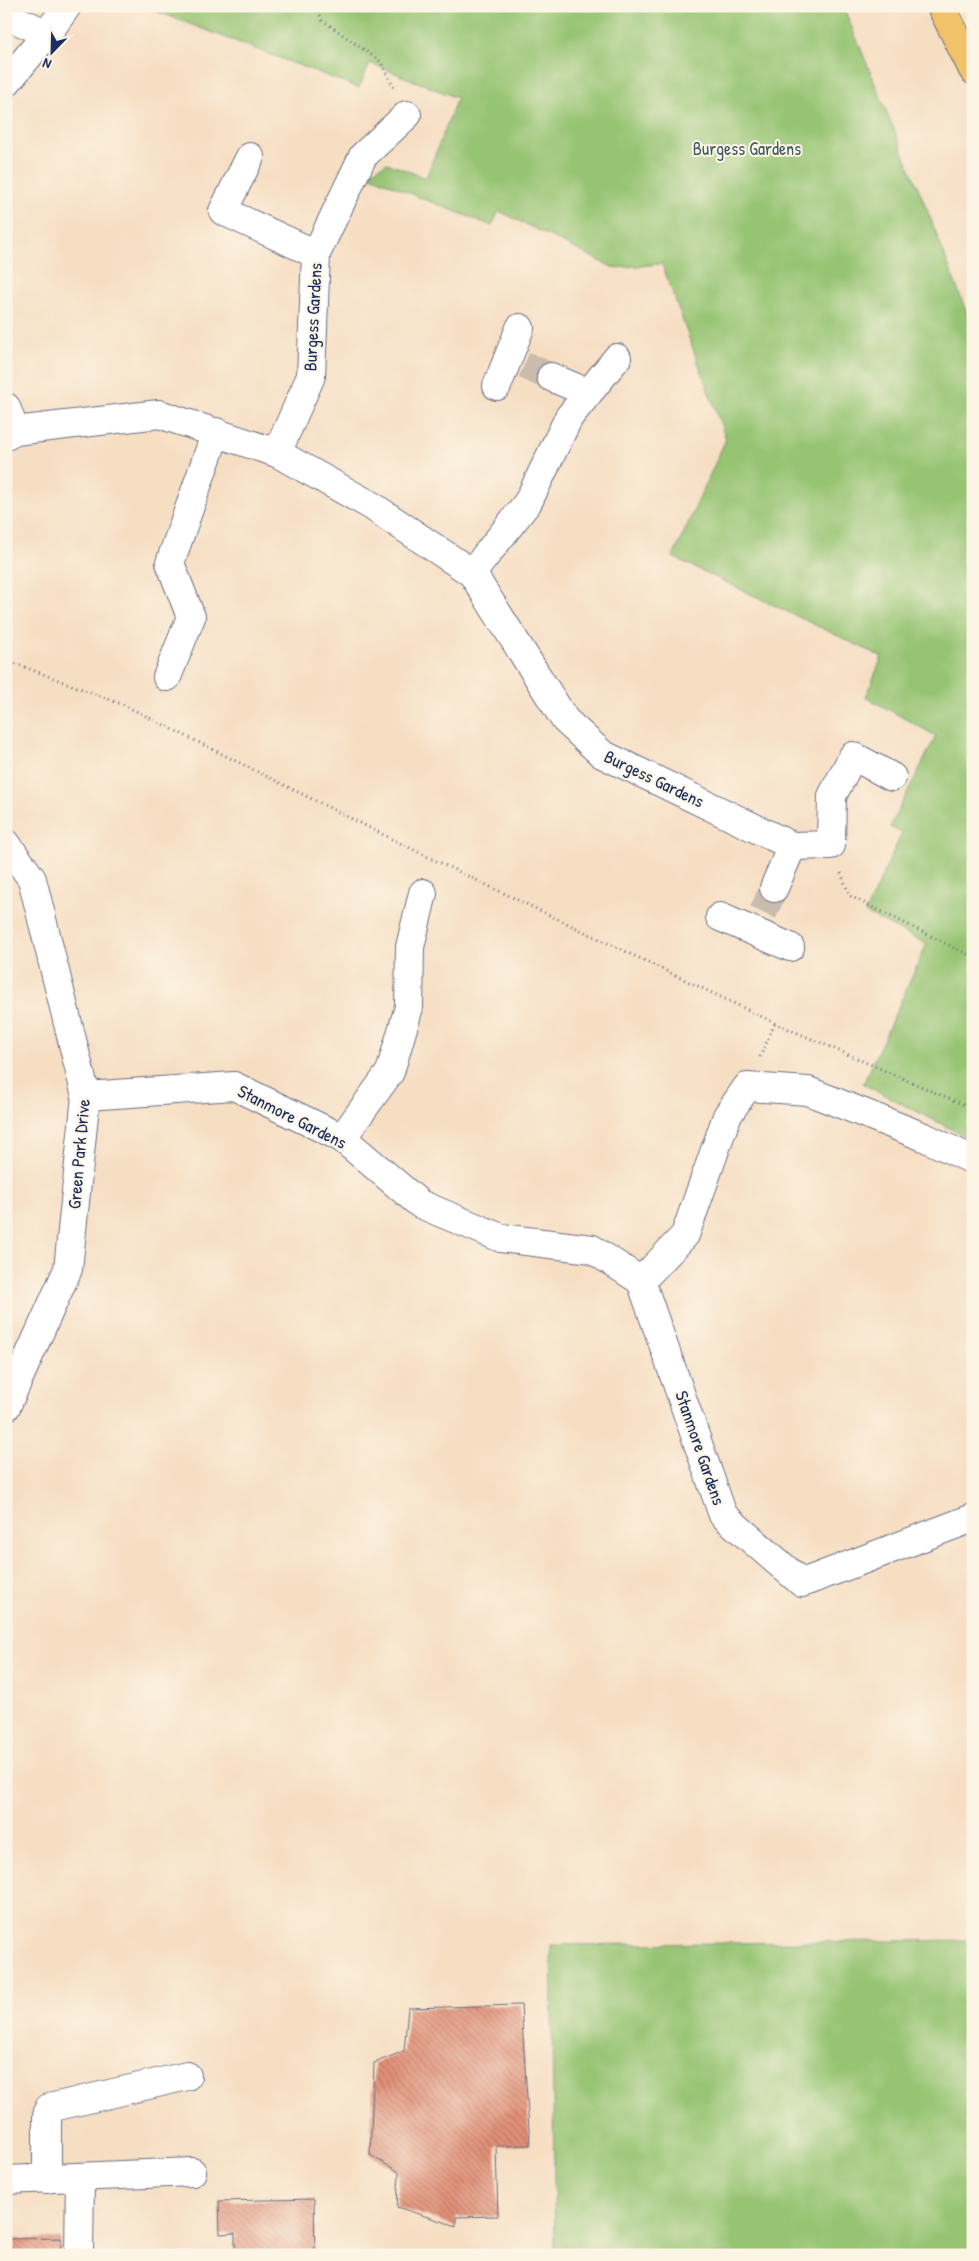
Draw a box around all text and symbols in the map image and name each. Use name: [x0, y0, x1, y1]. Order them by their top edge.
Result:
north arrow: [28, 28, 78, 78]
text: N: [39, 54, 54, 75]
park label: Burgess Gardens: [693, 136, 801, 161]
street label: Burgess Gardens: [297, 262, 328, 372]
street label: Burgess Gardens: [600, 744, 708, 814]
street label: Stanmore Gardens: [233, 1078, 351, 1155]
street label: Green Park Drive: [61, 1098, 96, 1210]
street label: Stanmore Gardens: [669, 1387, 732, 1508]

